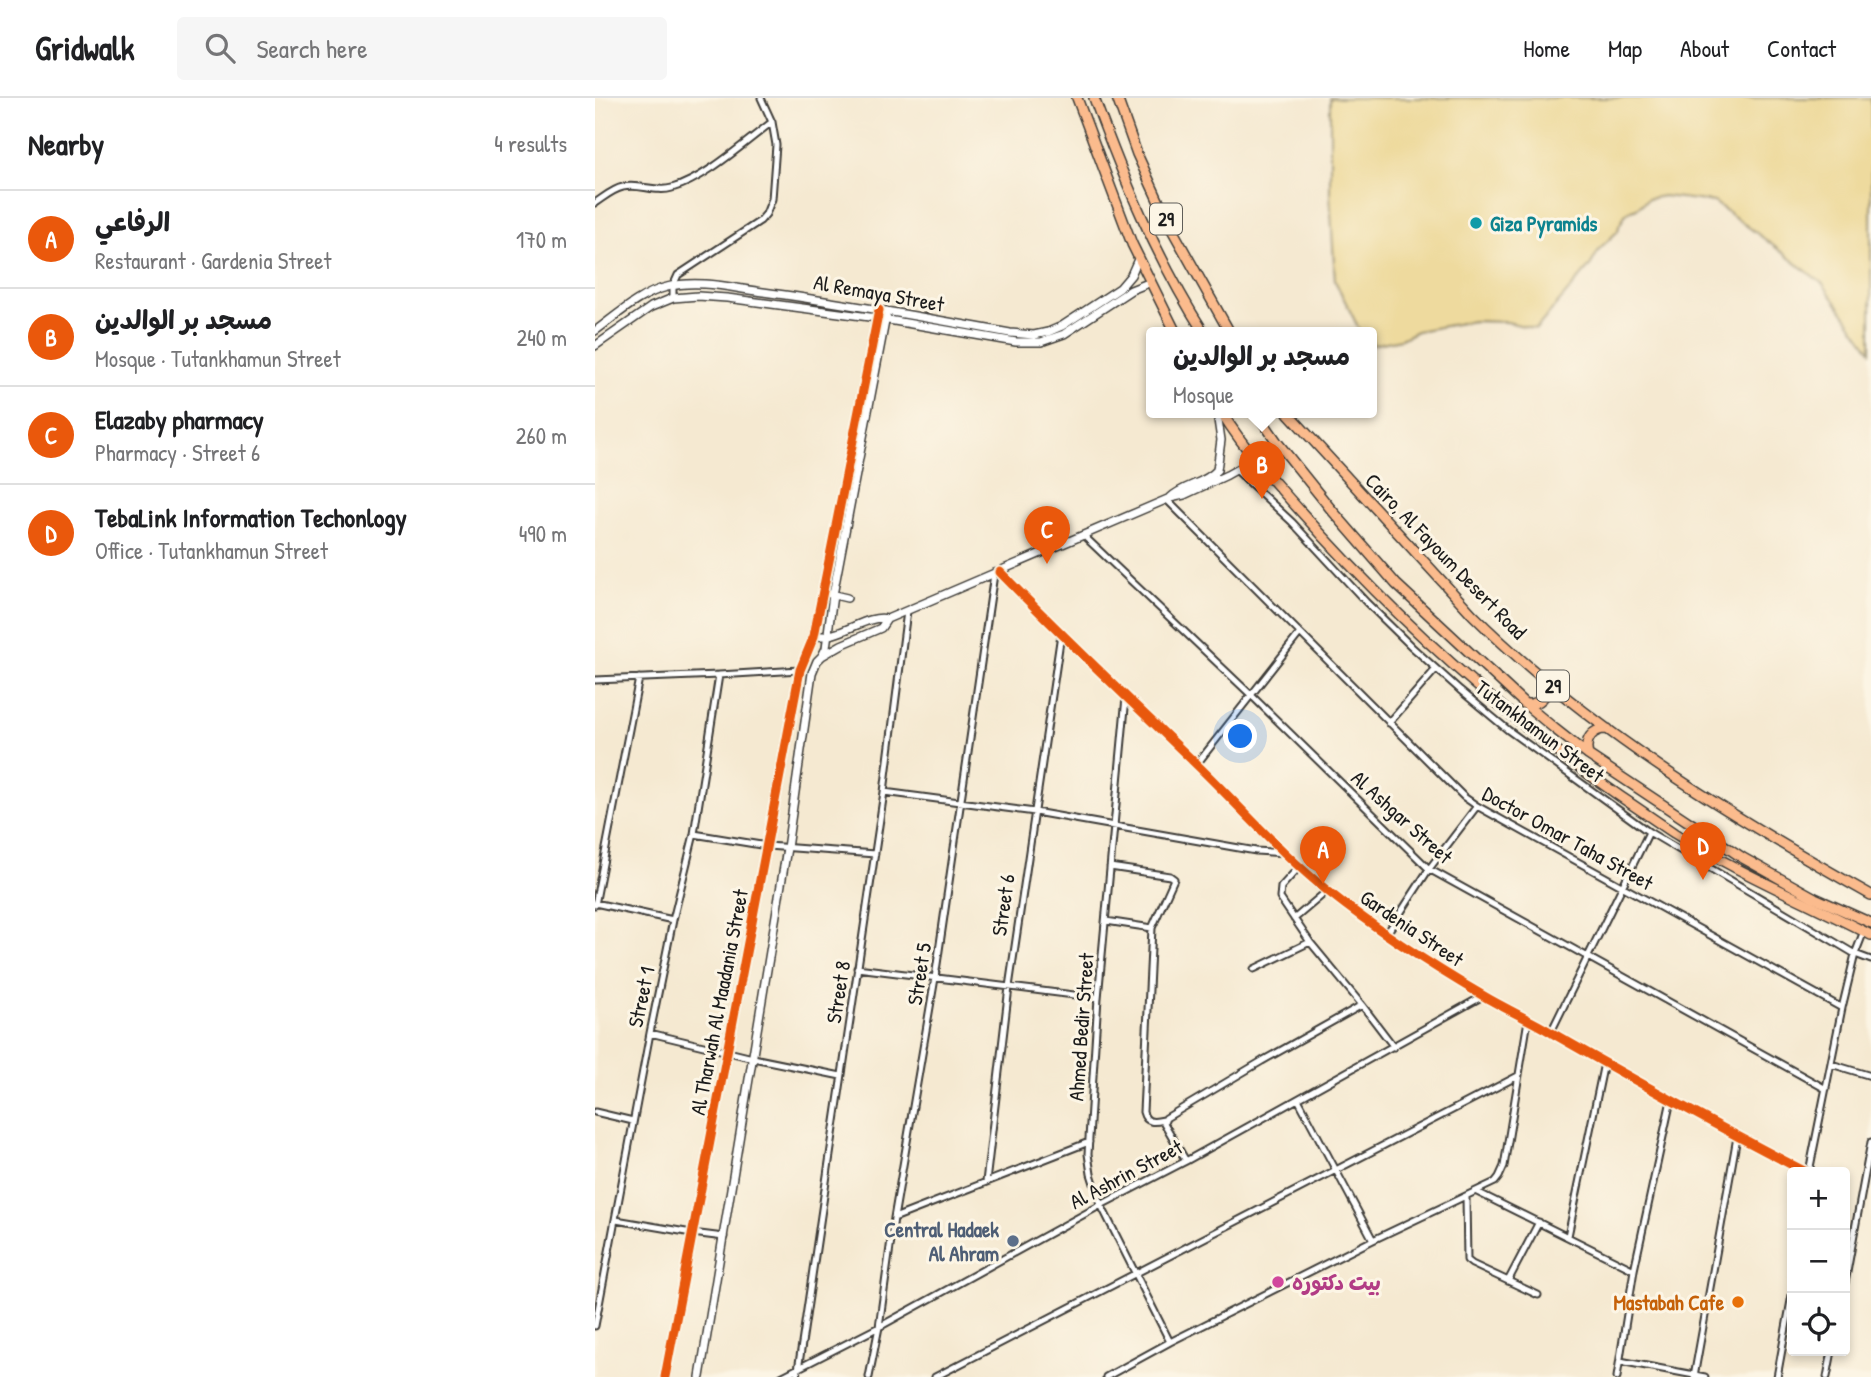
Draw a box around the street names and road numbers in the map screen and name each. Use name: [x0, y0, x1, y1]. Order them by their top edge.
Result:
road number: 29: [1150, 203, 1182, 234]
street label: Al Remaya Street: [812, 267, 947, 319]
street label: Cairo, Al Fayoum Desert Road: [1359, 466, 1533, 646]
road number: 29: [1537, 670, 1569, 702]
street label: Tutankhamun Street: [1469, 673, 1611, 790]
street label: Al Ashgar Street: [1345, 764, 1460, 871]
street label: Doctor Omar Taha Street: [1477, 779, 1659, 897]
street label: Street 6: [984, 872, 1022, 938]
street label: Gardenia Street: [1355, 883, 1470, 974]
street label: Al Tharwah Al Maadania Street: [683, 886, 755, 1117]
street label: Street 5: [900, 941, 938, 1007]
street label: Ahmed Bedir Street: [1061, 951, 1101, 1102]
street label: Street 8: [819, 959, 857, 1025]
street label: Street 1: [620, 964, 662, 1030]
street label: Al Ashrin Street: [1065, 1132, 1188, 1216]

